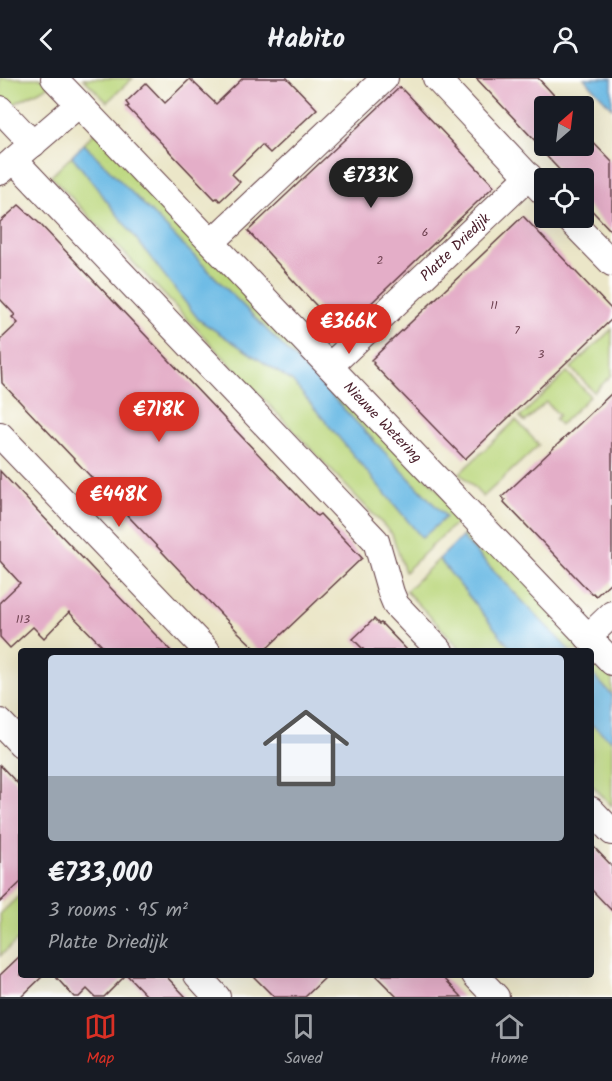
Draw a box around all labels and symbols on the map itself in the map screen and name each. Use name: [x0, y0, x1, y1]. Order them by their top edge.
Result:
north arrow: [534, 96, 594, 156]
pin: €733K: [329, 158, 413, 209]
street label: Platte Driedijk: [415, 207, 497, 288]
house number: 6: [422, 223, 428, 242]
house number: 2: [377, 251, 384, 270]
house number: 11: [490, 296, 498, 315]
pin: €366K: [307, 304, 391, 355]
house number: 7: [514, 321, 520, 340]
house number: 3: [538, 345, 545, 364]
street label: Nieuwe Wetering: [337, 377, 427, 469]
pin: €718K: [117, 392, 201, 443]
pin: €448K: [77, 477, 161, 528]
house number: 113: [16, 610, 30, 629]

